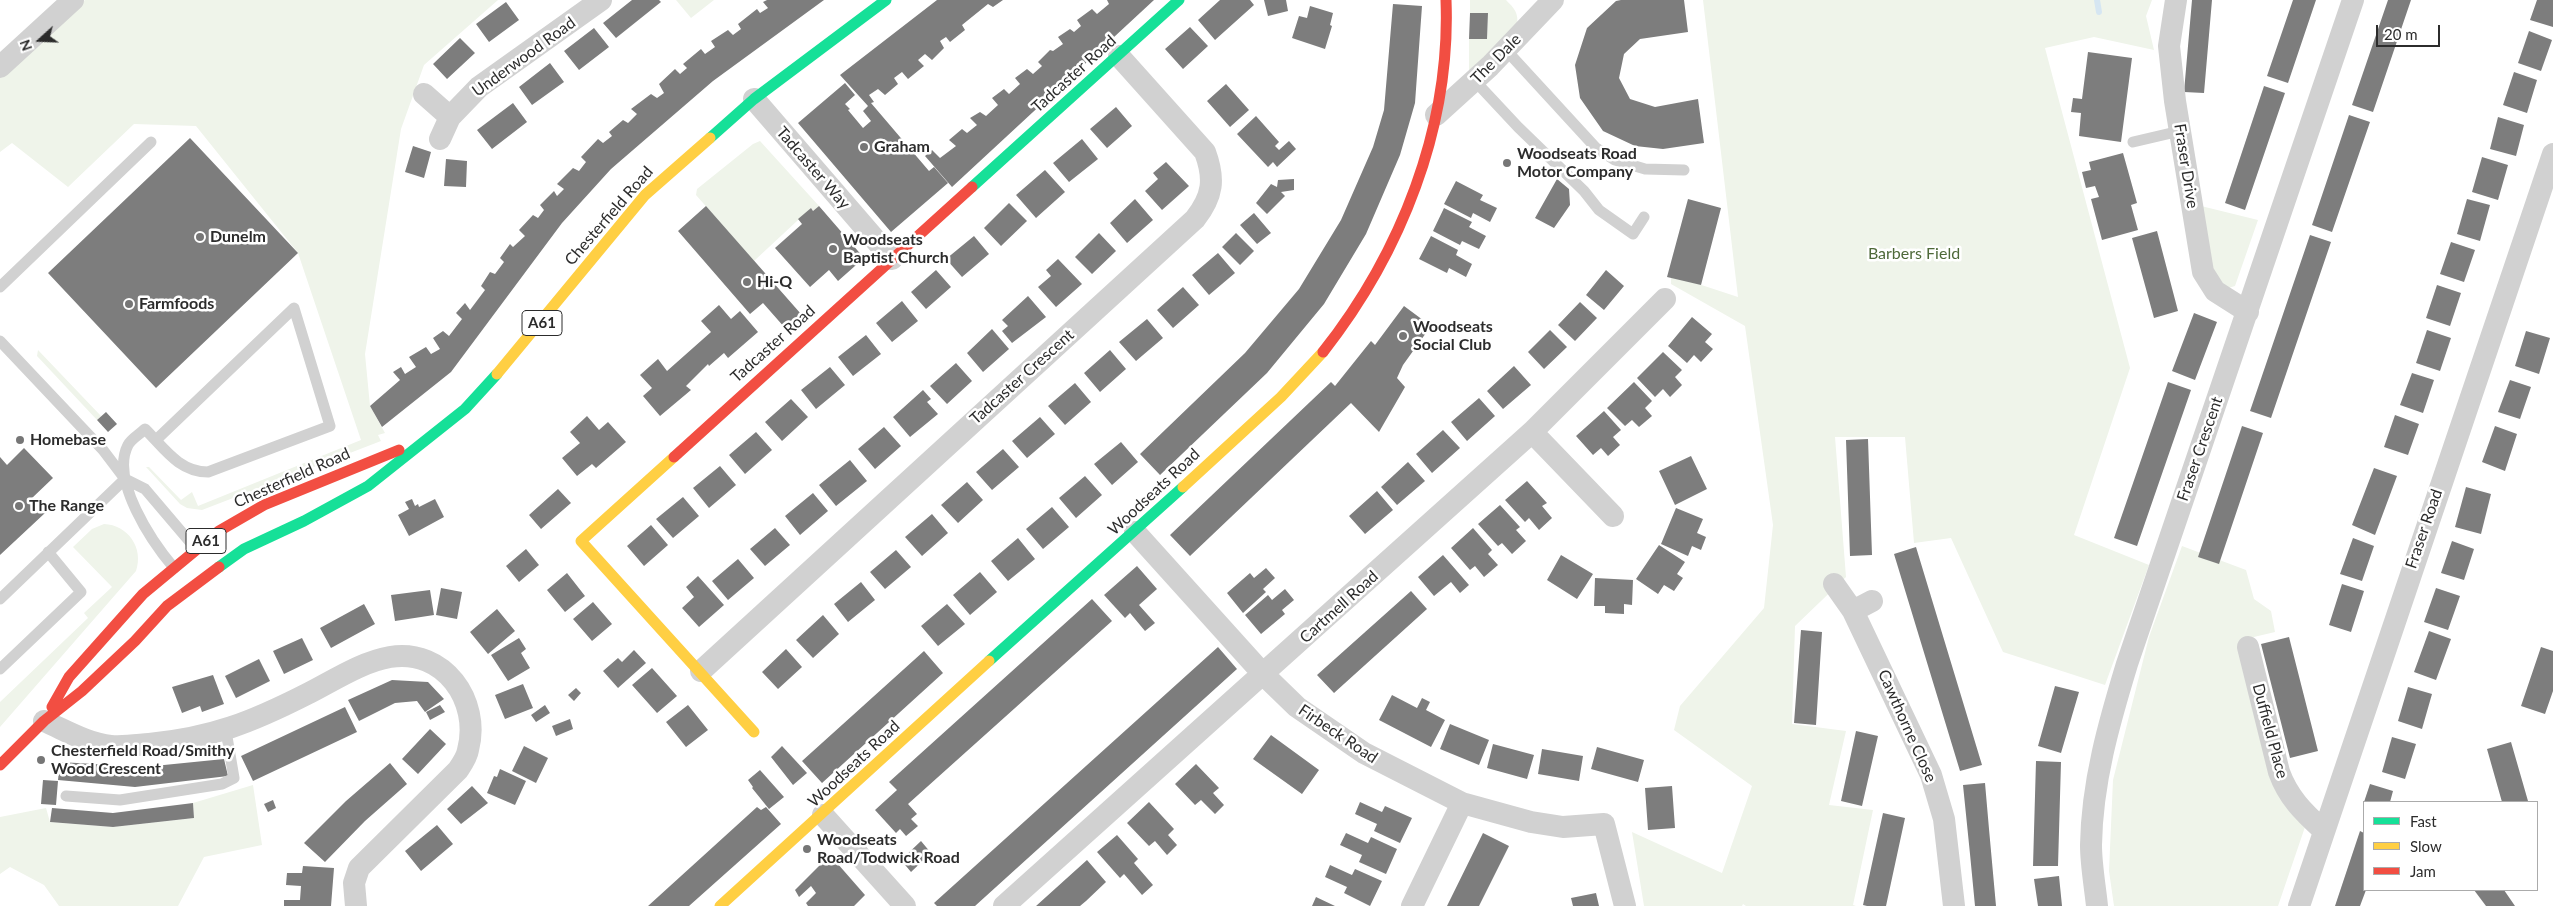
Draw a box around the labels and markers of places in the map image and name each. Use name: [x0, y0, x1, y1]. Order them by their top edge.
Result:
place label: Graham: [874, 137, 930, 157]
marker: Graham: [858, 141, 870, 153]
place label: Woodseats Road Motor Company: [1517, 144, 1637, 182]
marker: Woodseats Road Motor Company: [1501, 157, 1513, 169]
place label: Dunelm: [210, 227, 266, 247]
place label: Woodseats Baptist Church: [843, 230, 949, 268]
marker: Dunelm: [194, 231, 206, 243]
marker: Woodseats Baptist Church: [827, 243, 839, 255]
place label: Hi-Q: [757, 272, 792, 292]
marker: Hi-Q: [741, 276, 753, 288]
place label: Farmfoods: [139, 294, 214, 314]
marker: Farmfoods: [123, 298, 135, 310]
place label: Woodseats Social Club: [1413, 317, 1493, 355]
marker: Woodseats Social Club: [1397, 330, 1409, 342]
place label: Homebase: [30, 430, 106, 450]
marker: Homebase: [14, 434, 26, 446]
place label: The Range: [29, 496, 104, 516]
marker: The Range: [13, 500, 25, 512]
place label: Chesterfield Road/Smithy Wood Crescent: [51, 741, 235, 779]
marker: Chesterfield Road/Smithy Wood Crescent: [35, 754, 47, 766]
place label: Woodseats Road/Todwick Road: [817, 830, 960, 868]
marker: Woodseats Road/Todwick Road: [801, 843, 813, 855]

